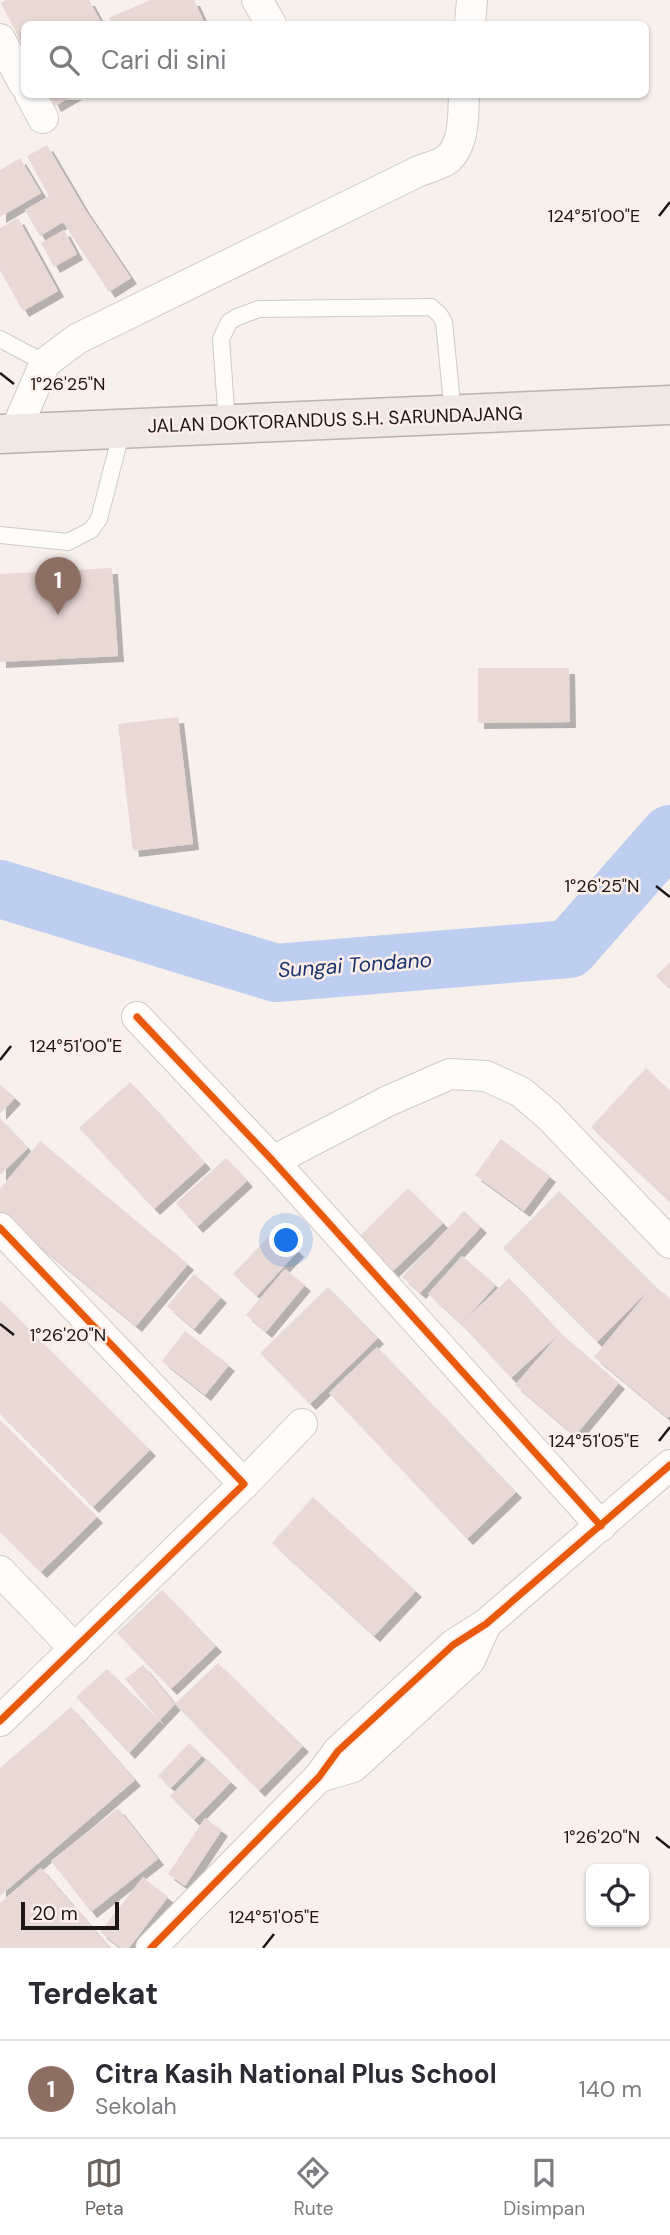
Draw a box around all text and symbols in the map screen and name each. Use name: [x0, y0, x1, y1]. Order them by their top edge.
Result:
search box: [21, 21, 649, 98]
icon: search: [45, 41, 83, 79]
text: Cari di sini: [101, 43, 226, 77]
text: 124°51'00"E: [548, 204, 640, 228]
text: 1°26'25"N: [30, 372, 106, 396]
street label: JALAN DOKTORANDUS S.H. SARUNDAJANG: [147, 400, 523, 439]
pin: 1: [35, 557, 81, 615]
text: 1°26'25"N: [564, 874, 640, 898]
water label: Sungai Tondano: [277, 946, 433, 984]
text: 124°51'00"E: [30, 1034, 122, 1058]
your location: [269, 1223, 303, 1257]
text: 1°26'20"N: [30, 1323, 106, 1347]
text: 124°51'05"E: [549, 1429, 639, 1453]
text: 1°26'20"N: [564, 1825, 640, 1849]
map controls: [586, 1864, 649, 1927]
button: locate: [586, 1864, 649, 1927]
scale bar: [21, 1899, 119, 1931]
text: 20 m: [32, 1901, 78, 1926]
text: 124°51'05"E: [229, 1905, 319, 1929]
text: Terdekat: [28, 1974, 158, 2013]
text: Citra Kasih National Plus School: [95, 2057, 497, 2091]
text: 1: [47, 2074, 55, 2104]
text: 140 m: [579, 2074, 642, 2104]
text: Sekolah: [95, 2091, 177, 2121]
tab: Peta: [85, 2154, 124, 2221]
tab: Rute: [293, 2154, 334, 2221]
tab: Disimpan: [503, 2154, 585, 2221]

